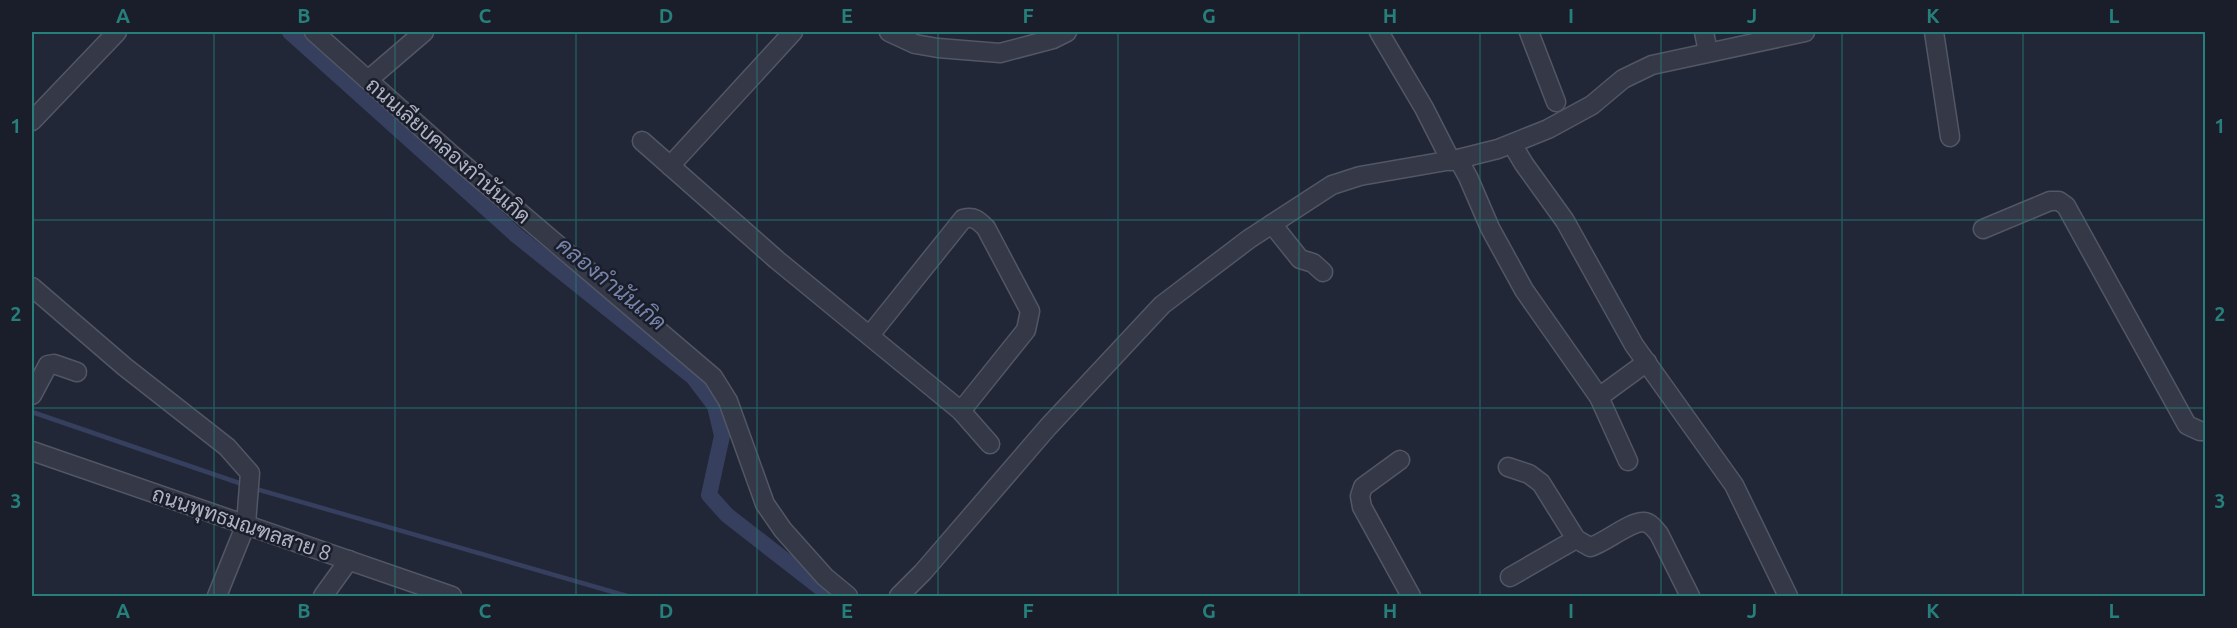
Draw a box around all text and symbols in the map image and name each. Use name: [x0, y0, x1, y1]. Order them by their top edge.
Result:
text: A: [116, 4, 130, 27]
text: B: [297, 4, 311, 27]
text: C: [479, 4, 492, 27]
text: D: [659, 4, 673, 27]
text: E: [841, 4, 853, 27]
text: F: [1022, 4, 1034, 27]
text: G: [1202, 4, 1216, 27]
text: H: [1383, 4, 1397, 27]
text: I: [1568, 4, 1574, 27]
text: J: [1747, 4, 1757, 27]
text: K: [1926, 4, 1940, 27]
text: L: [2109, 4, 2120, 27]
street label: ถนนเลียบคลองกำนันเกิด: [362, 72, 536, 228]
text: 1: [10, 114, 22, 137]
text: 1: [2214, 114, 2226, 137]
water label: คลองกำนันเกิด: [553, 231, 671, 335]
text: 2: [10, 302, 22, 325]
text: 2: [2214, 302, 2226, 325]
street label: ถนนพุทธมณฑลสาย 8: [148, 481, 335, 568]
text: 3: [10, 489, 22, 512]
text: 3: [2214, 489, 2226, 512]
text: A: [116, 599, 130, 622]
text: B: [297, 599, 311, 622]
text: C: [479, 599, 492, 622]
text: D: [659, 599, 673, 622]
text: E: [841, 599, 853, 622]
text: F: [1022, 599, 1034, 622]
text: G: [1202, 599, 1216, 622]
text: H: [1383, 599, 1397, 622]
text: I: [1568, 599, 1574, 622]
text: J: [1747, 599, 1757, 622]
text: K: [1926, 599, 1940, 622]
text: L: [2109, 599, 2120, 622]

